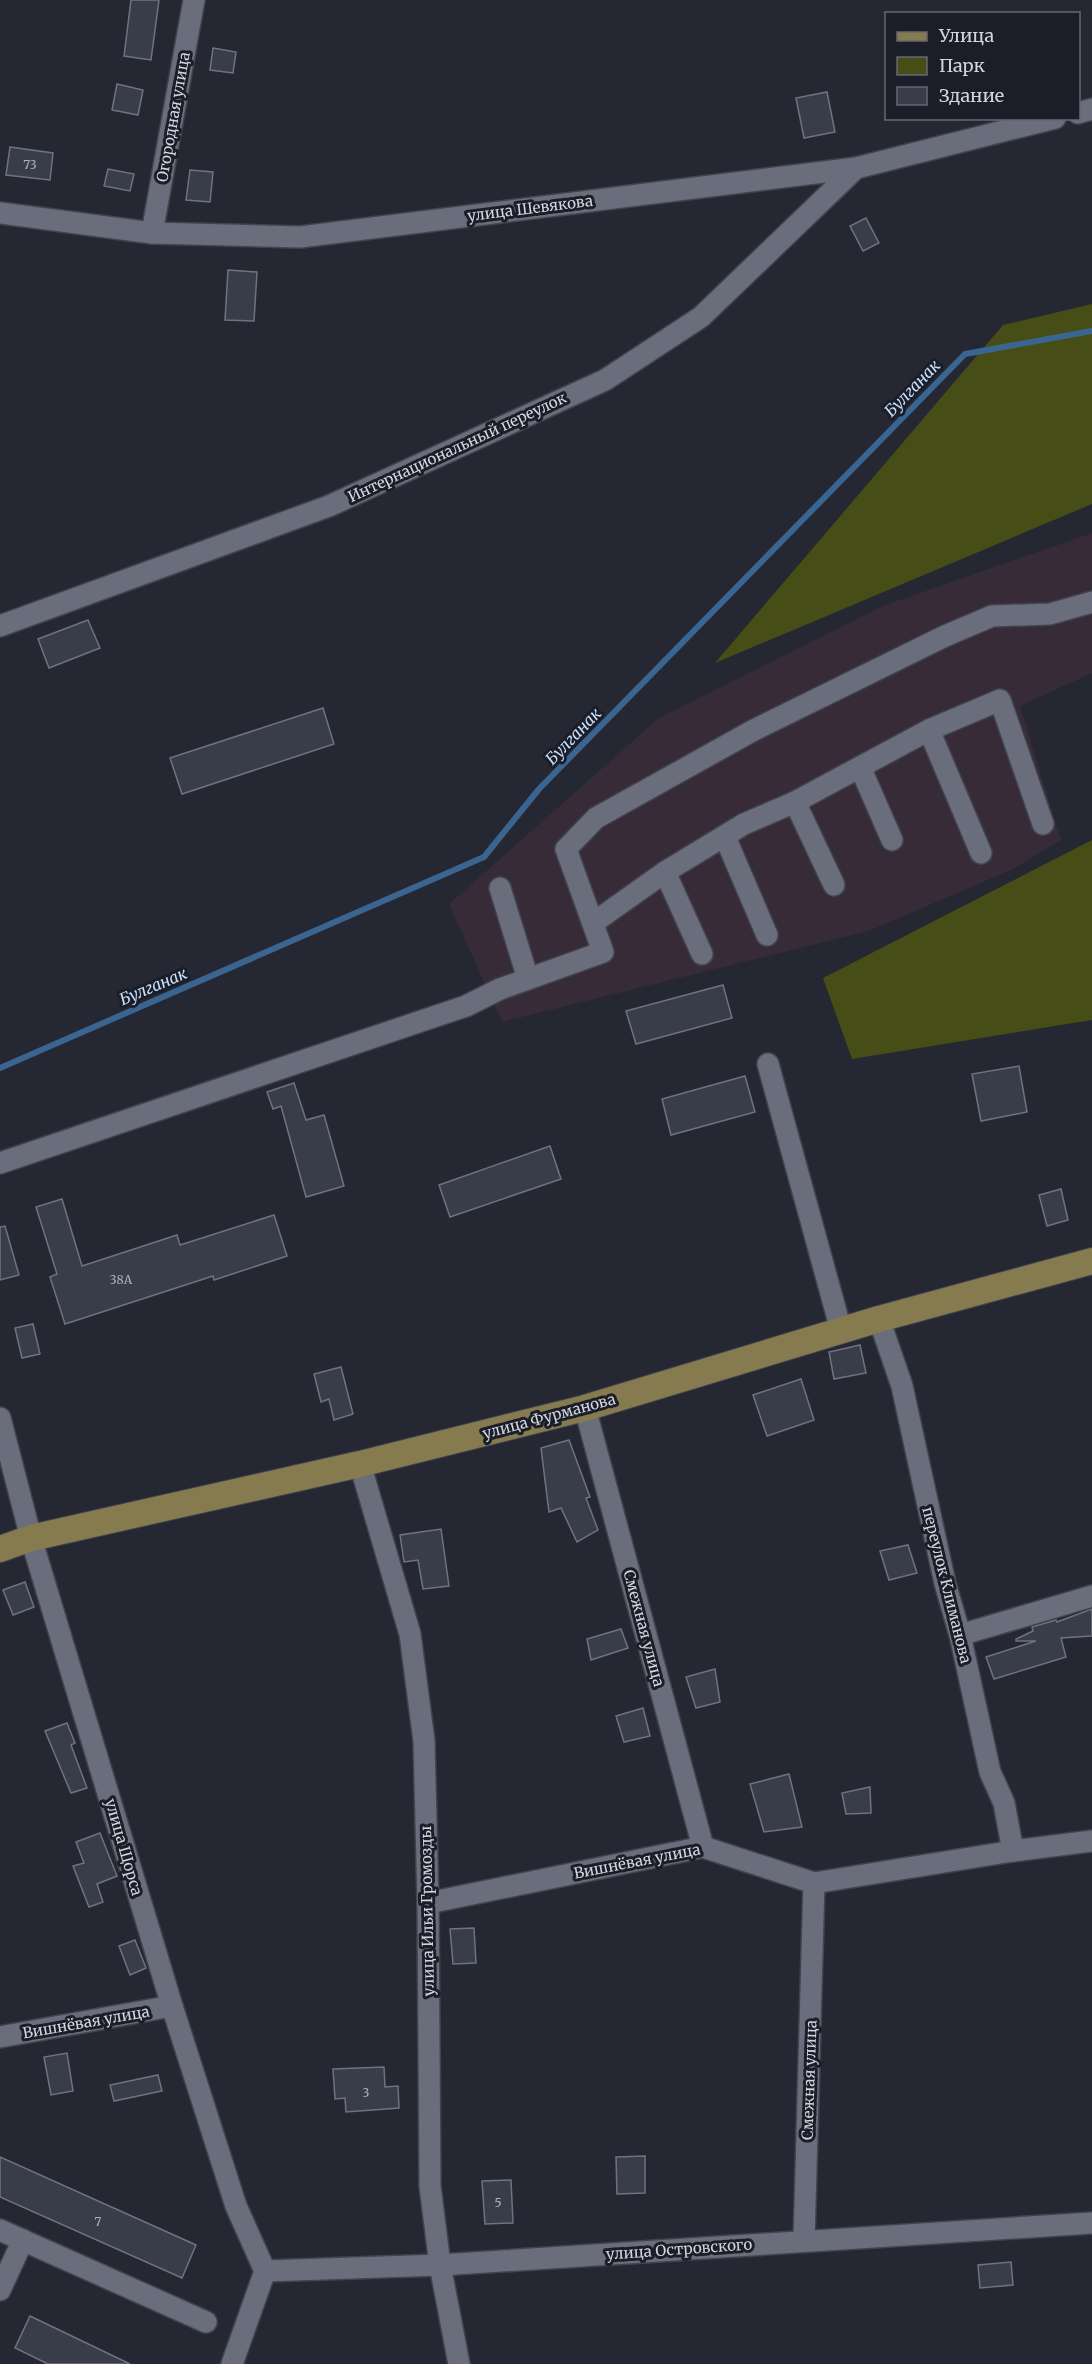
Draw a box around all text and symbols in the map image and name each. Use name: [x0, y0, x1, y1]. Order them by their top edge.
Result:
legend: [885, 12, 1080, 120]
text: Улица: [938, 24, 994, 47]
street label: Огородная улица: [152, 51, 194, 183]
text: Парк: [939, 54, 985, 77]
text: Здание: [939, 84, 1004, 107]
house number: 73: [23, 157, 37, 172]
street label: улица Шевякова: [466, 191, 594, 225]
water label: Булганак: [880, 355, 944, 421]
street label: Интернациональный переулок: [345, 388, 570, 506]
water label: Булганак: [541, 703, 605, 769]
water label: Булганак: [116, 963, 190, 1009]
house number: 38А: [110, 1272, 133, 1287]
street label: улица Фурманова: [480, 1389, 618, 1443]
street label: переулок Климанова: [918, 1505, 976, 1665]
street label: Смежная улица: [619, 1568, 669, 1688]
street label: улица Щорса: [101, 1796, 147, 1898]
street label: улица Ильи Громозды: [416, 1826, 438, 1996]
street label: Вишнёвая улица: [572, 1839, 702, 1883]
street label: Вишнёвая улица: [21, 2001, 151, 2043]
street label: Смежная улица: [797, 2020, 821, 2140]
house number: 3: [363, 2085, 370, 2100]
house number: 5: [494, 2195, 502, 2210]
house number: 7: [95, 2214, 102, 2229]
street label: улица Островского: [605, 2234, 753, 2264]

